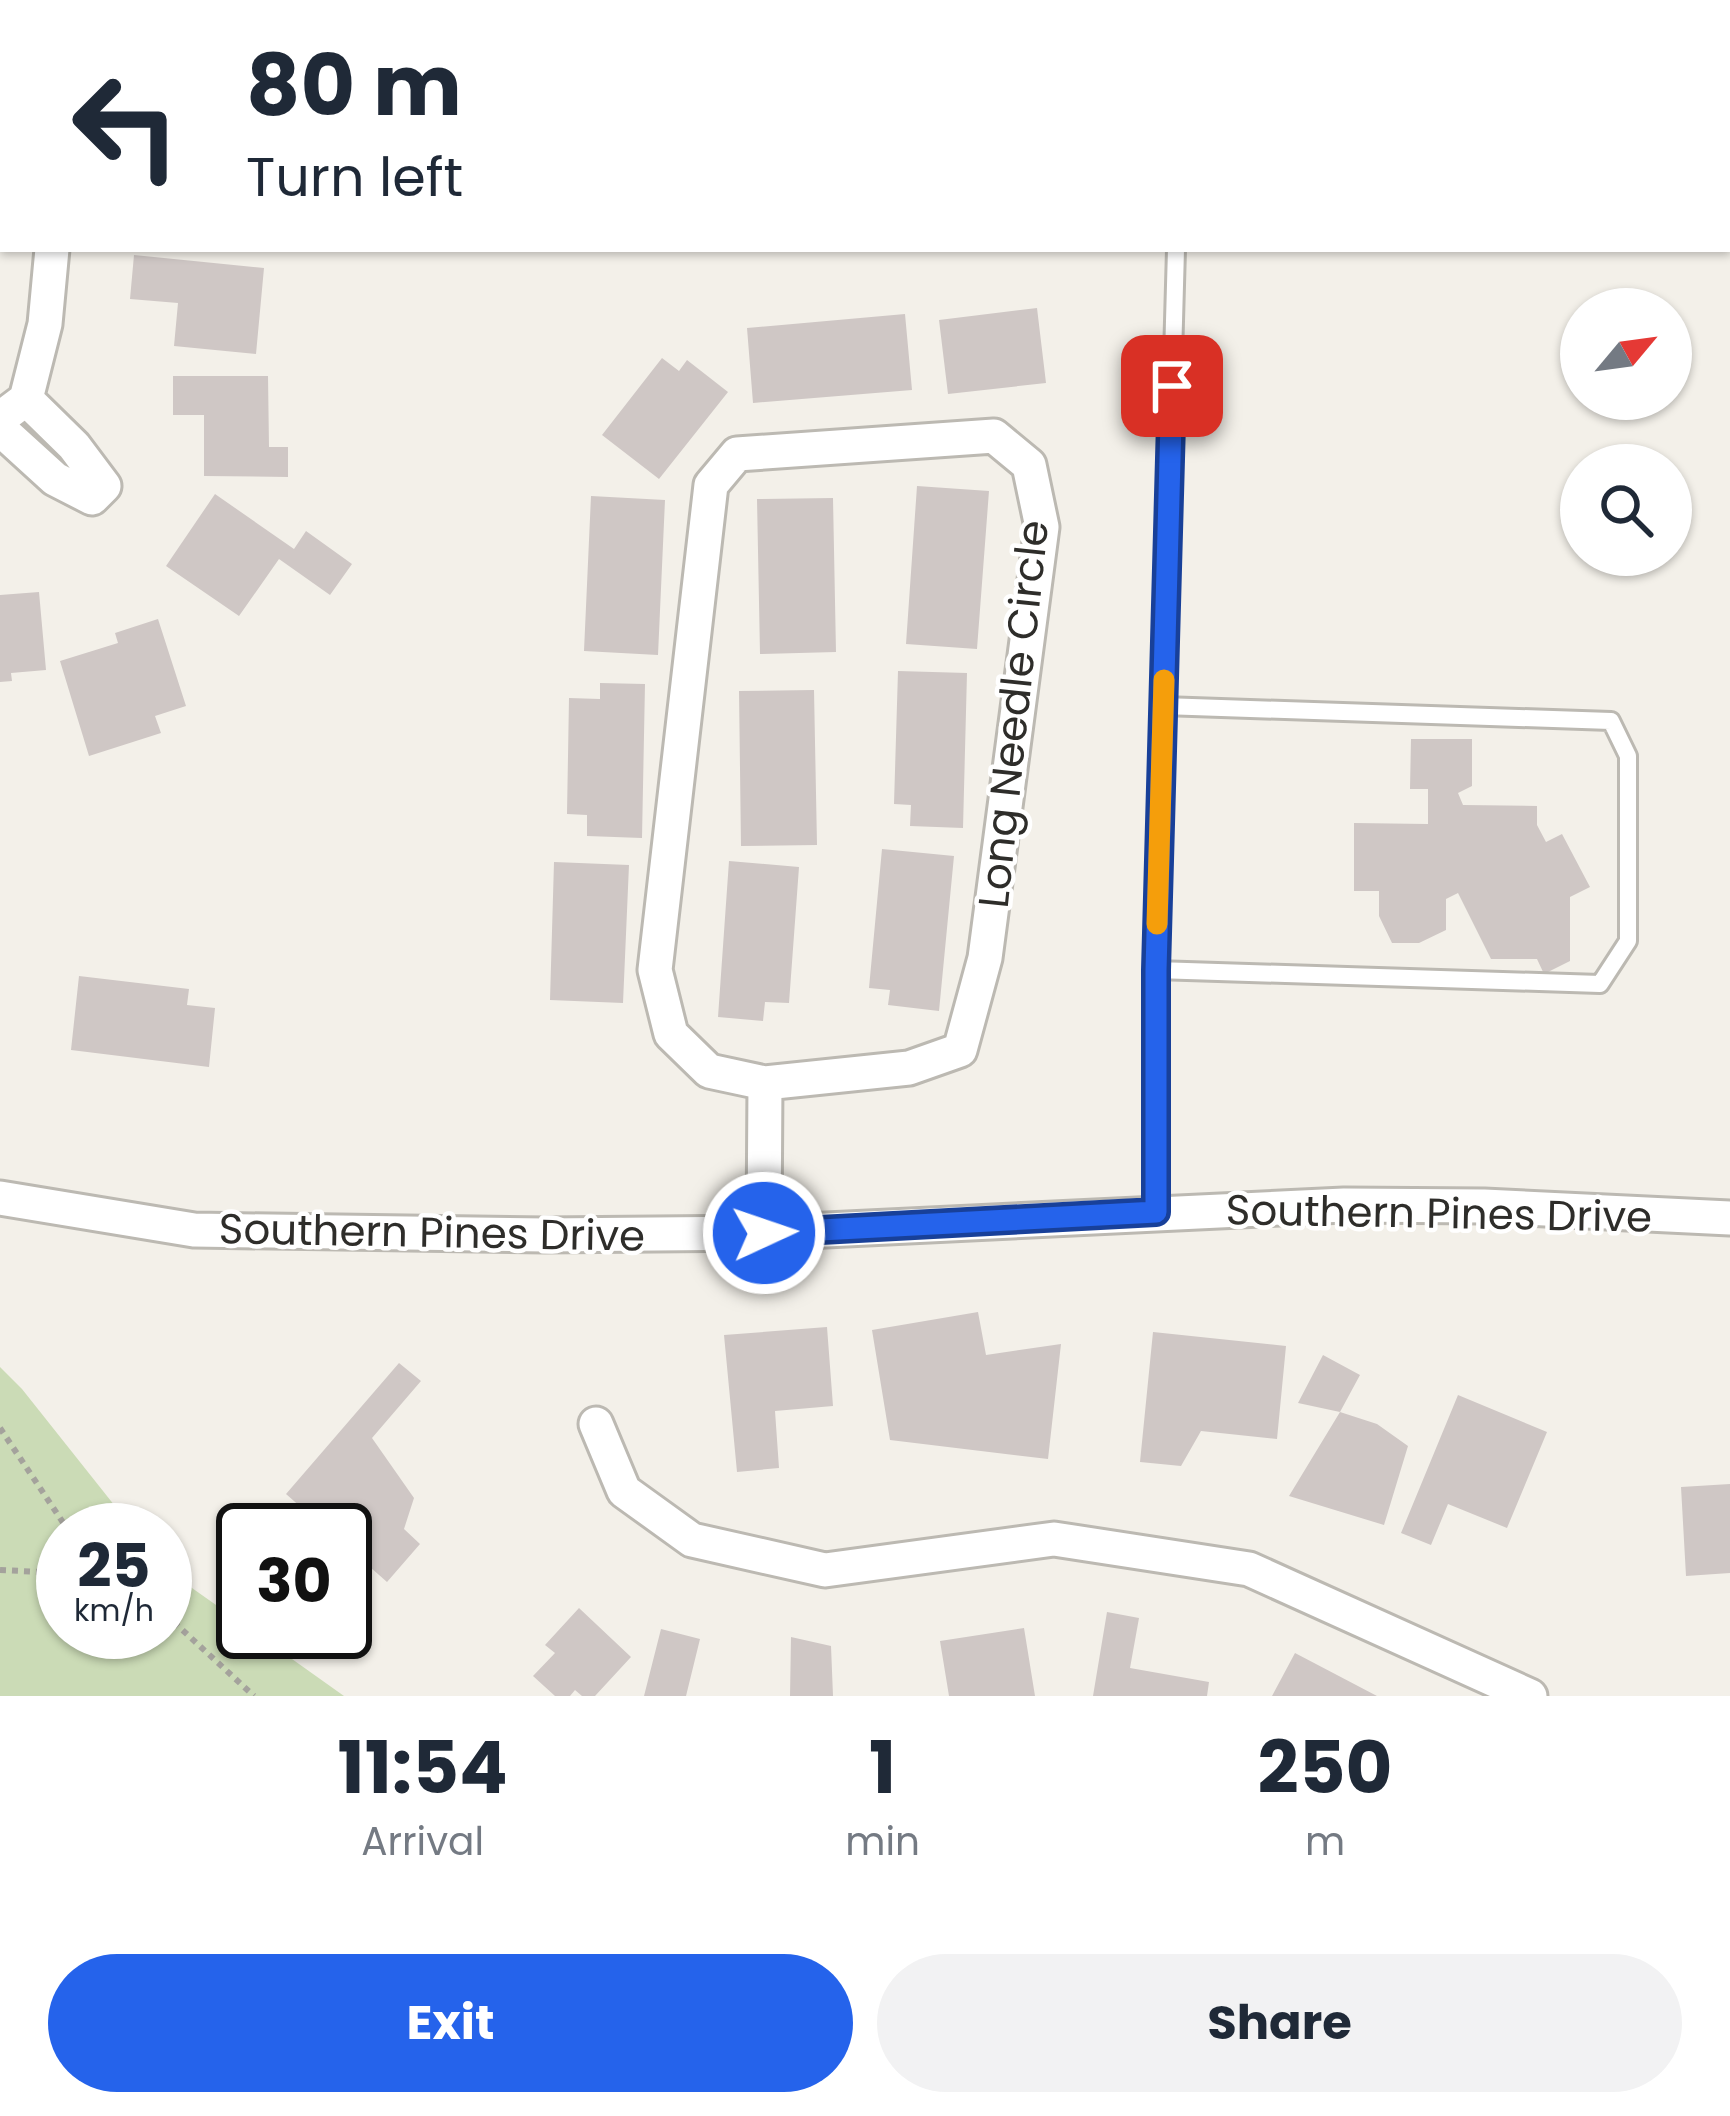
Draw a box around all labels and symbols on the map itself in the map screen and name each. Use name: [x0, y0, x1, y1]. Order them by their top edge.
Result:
north arrow: [1560, 288, 1692, 420]
pin: [1121, 335, 1223, 437]
street label: Long Needle Circle: [964, 517, 1063, 911]
position arrow: [701, 1170, 827, 1296]
street label: Southern Pines Drive: [1225, 1180, 1653, 1247]
street label: Southern Pines Drive: [218, 1199, 646, 1266]
speed limit sign: 30: [216, 1503, 372, 1659]

